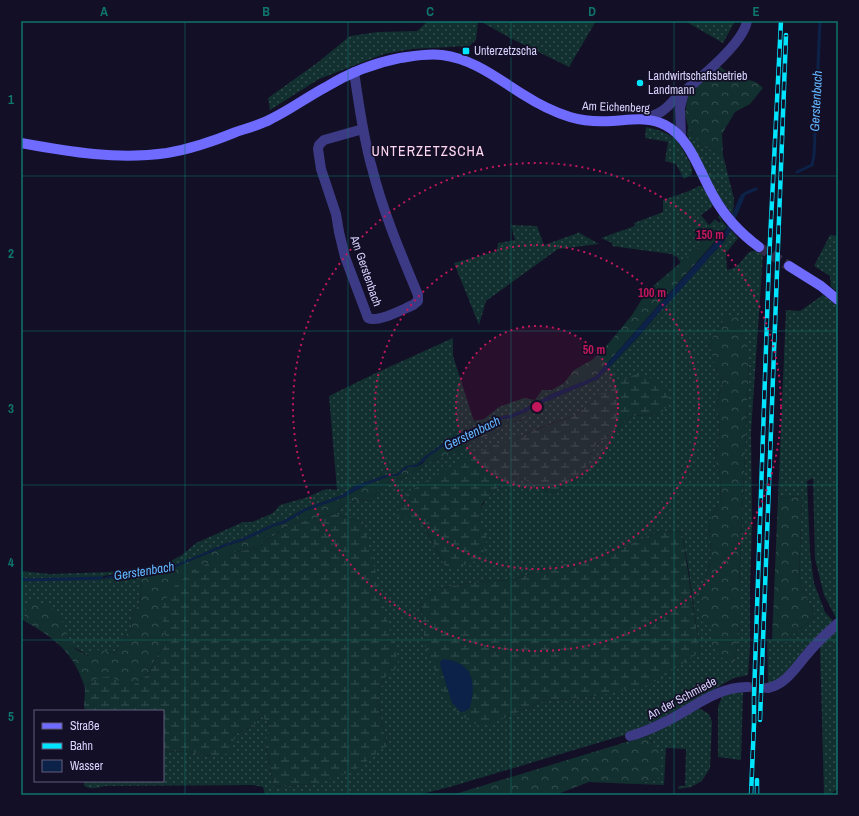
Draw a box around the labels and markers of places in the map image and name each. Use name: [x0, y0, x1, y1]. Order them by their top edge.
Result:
place label: Unterzetzscha: [474, 43, 537, 59]
marker: Unterzetzscha: [461, 46, 471, 56]
place label: Landwirtschaftsbetrieb Landmann: [648, 68, 748, 98]
marker: Landwirtschaftsbetrieb Landmann: [635, 78, 645, 88]
centre of rings: [530, 400, 544, 414]

